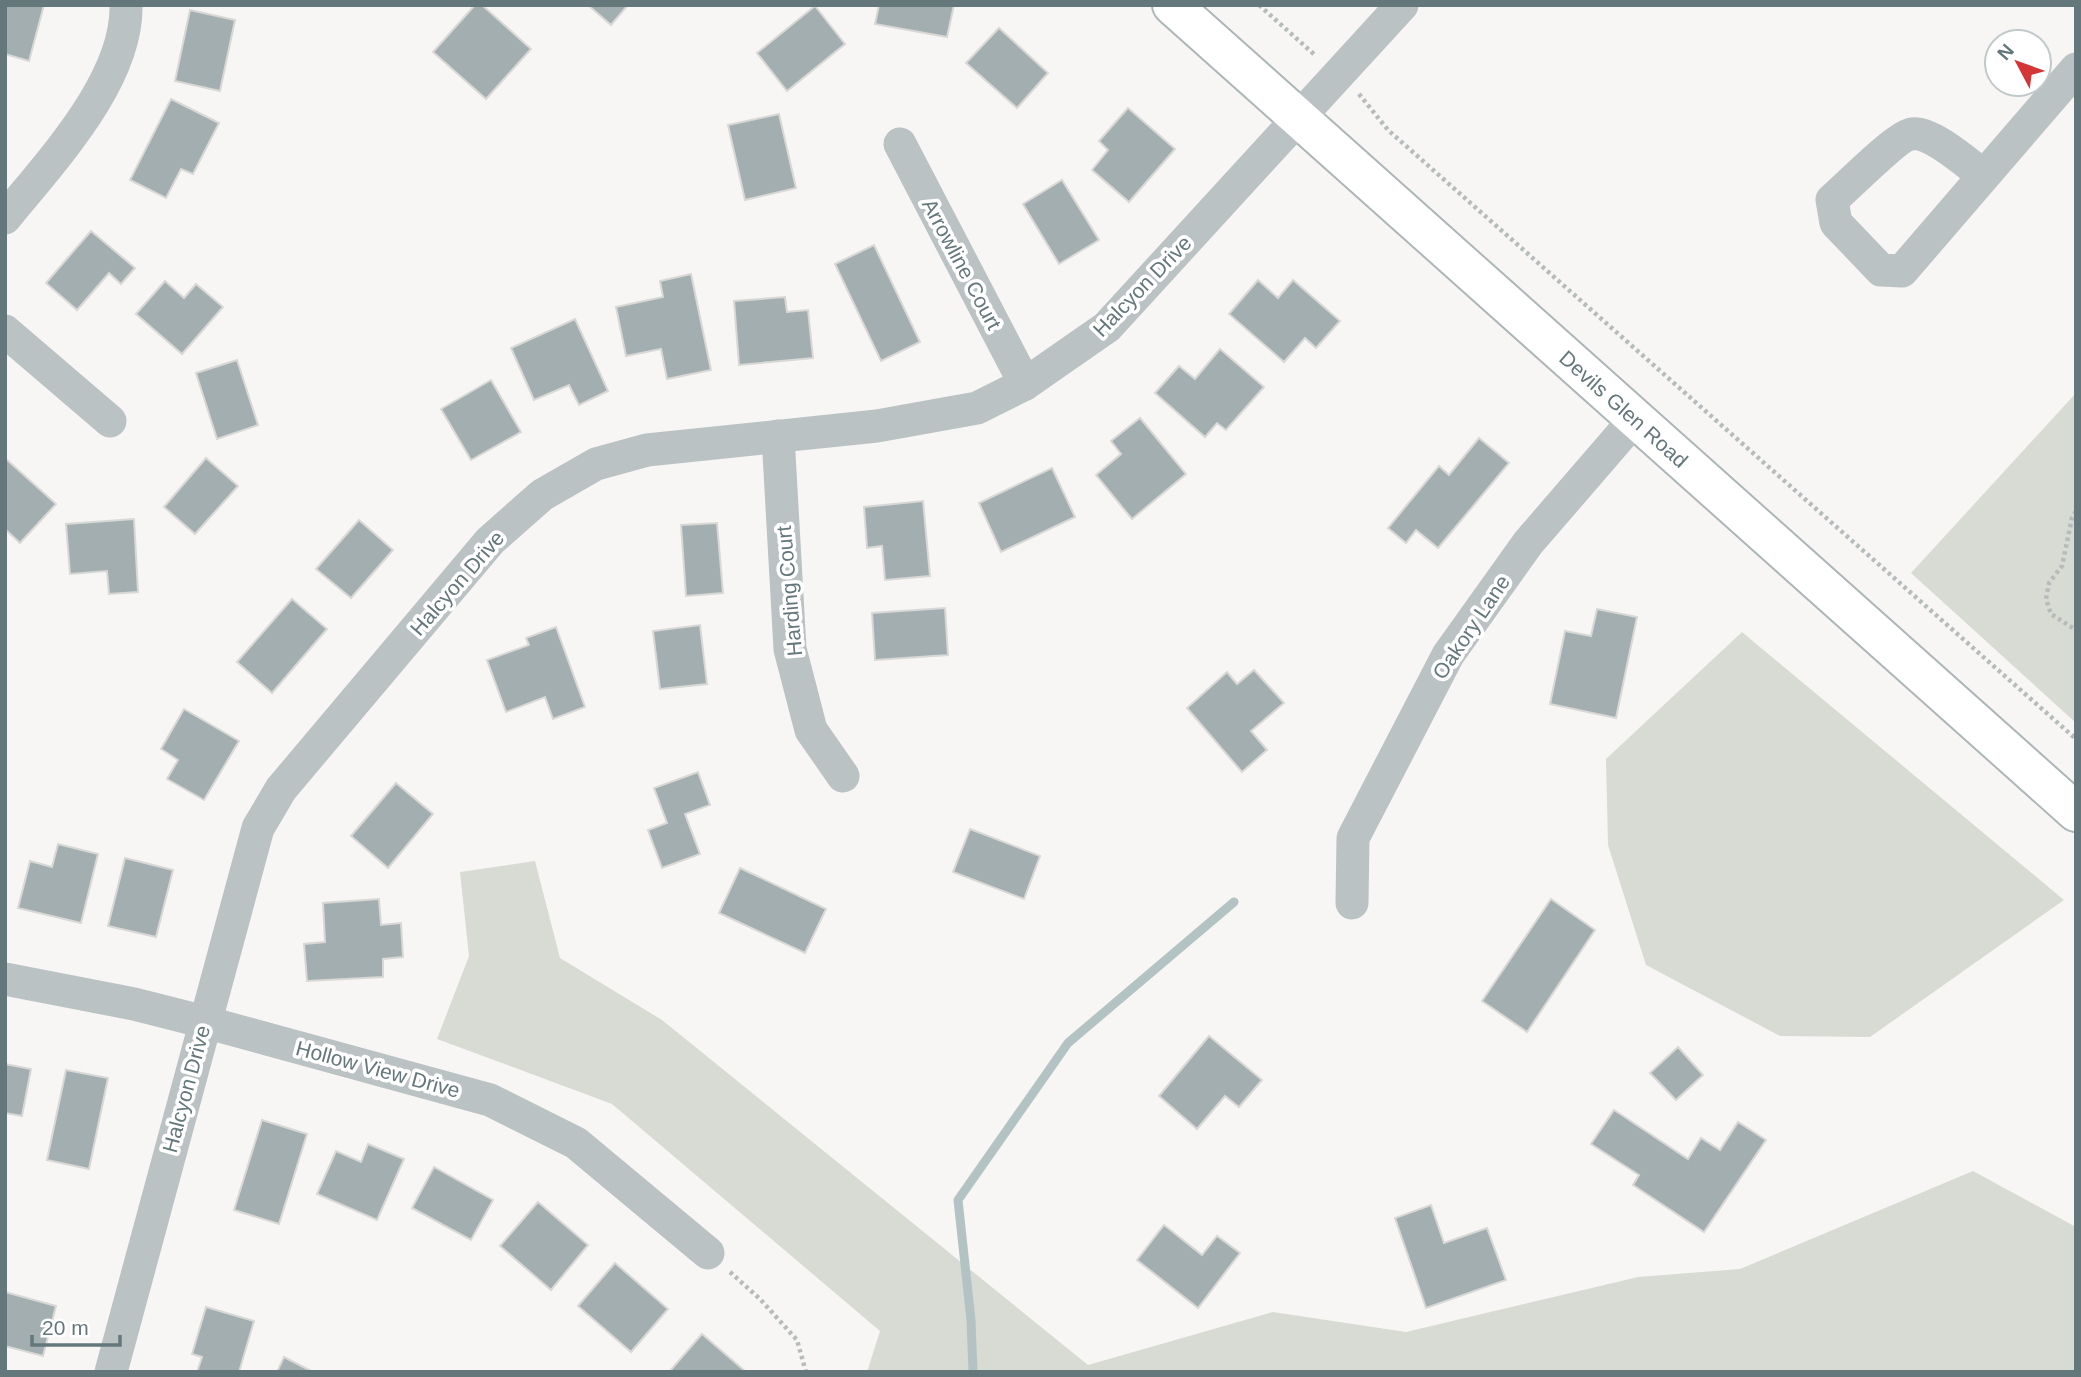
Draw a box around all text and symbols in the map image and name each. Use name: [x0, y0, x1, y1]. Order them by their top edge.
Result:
north arrow: [1983, 28, 2053, 98]
text: N: [1993, 40, 2018, 64]
street label: Arrowline Court: [918, 195, 1006, 333]
street label: Halcyon Drive: [1088, 231, 1196, 341]
street label: Devils Glen Road: [1555, 346, 1693, 472]
street label: Harding Court: [772, 525, 806, 657]
street label: Halcyon Drive: [405, 526, 509, 640]
street label: Oakory Lane: [1428, 571, 1514, 683]
street label: Halcyon Drive: [158, 1023, 214, 1155]
street label: Hollow View Drive: [293, 1036, 463, 1102]
scale bar: [32, 1304, 119, 1348]
text: 20 m: [42, 1316, 89, 1339]

